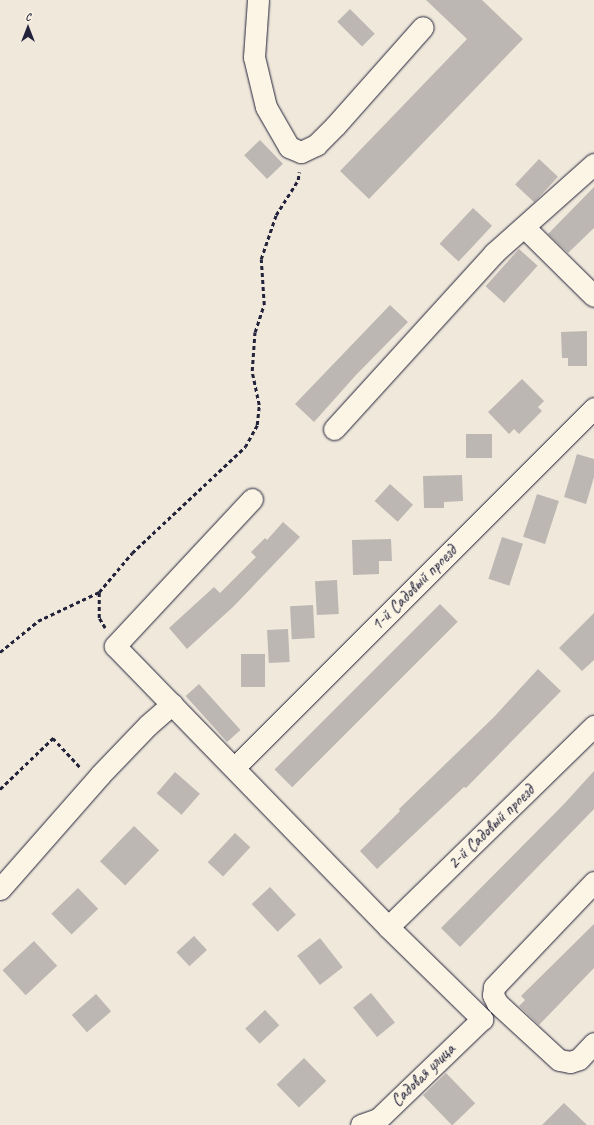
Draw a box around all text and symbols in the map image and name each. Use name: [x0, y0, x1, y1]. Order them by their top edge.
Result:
north arrow: [8, 8, 48, 48]
text: С: [25, 9, 31, 23]
street label: 1-й Садовый проезд: [367, 541, 461, 635]
street label: 2-й Садовый проезд: [443, 781, 539, 873]
street label: Садовая улица: [386, 1039, 460, 1111]

